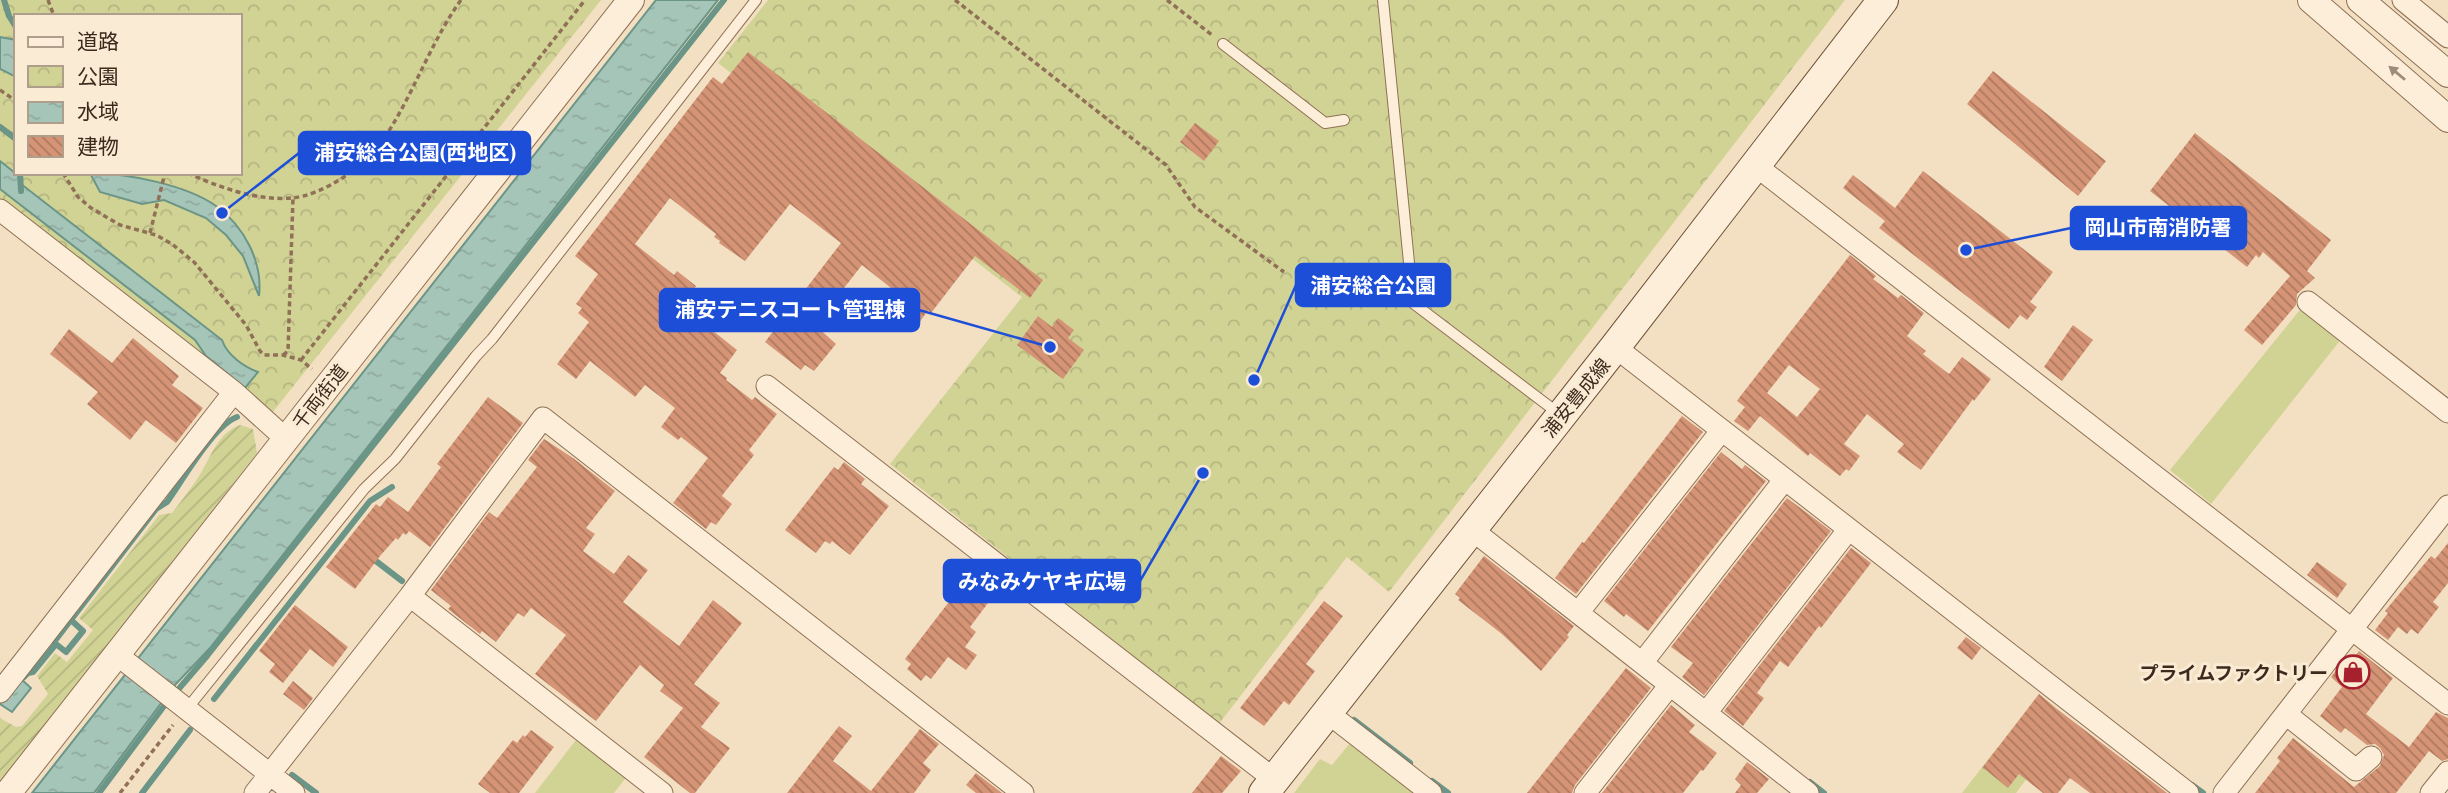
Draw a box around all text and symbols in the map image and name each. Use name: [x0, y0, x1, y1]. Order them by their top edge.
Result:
legend: [14, 14, 242, 175]
text: 道路: [77, 26, 119, 54]
text: 公園: [77, 61, 119, 89]
one-way arrow: [2389, 66, 2406, 81]
text: 水域: [77, 96, 119, 124]
text: 建物: [77, 131, 119, 159]
callout: 浦安総合公園(西地区): [299, 132, 530, 174]
text: 浦安総合公園(西地区): [314, 137, 516, 165]
callout: 岡山市南消防署: [2071, 207, 2246, 249]
text: 岡山市南消防署: [2085, 212, 2232, 240]
callout: 浦安総合公園: [1296, 264, 1450, 306]
text: 浦安総合公園: [1310, 270, 1436, 298]
callout: 浦安テニスコート管理棟: [660, 289, 919, 331]
text: 浦安テニスコート管理棟: [675, 294, 906, 322]
street label: 浦安豊成線: [1535, 352, 1615, 442]
street label: 千両街道: [285, 358, 353, 434]
callout: みなみケヤキ広場: [944, 560, 1140, 602]
text: みなみケヤキ広場: [958, 566, 1126, 594]
shop icon: プライムファクトリー: [2334, 653, 2372, 691]
place label: プライムファクトリー: [2140, 659, 2328, 685]

